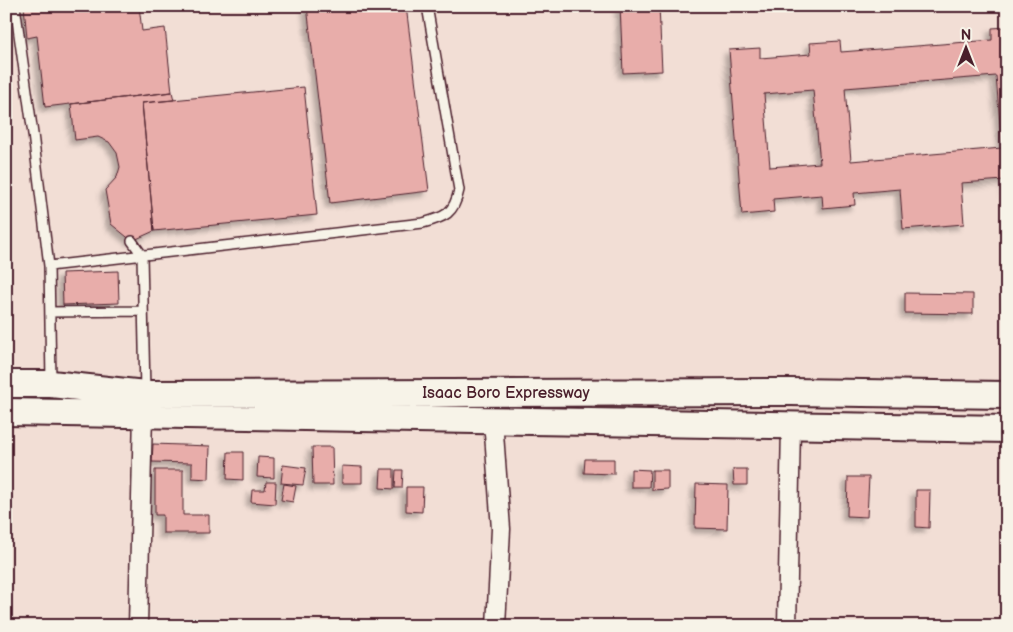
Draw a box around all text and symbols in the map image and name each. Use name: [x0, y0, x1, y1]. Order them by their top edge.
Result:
north arrow: [940, 22, 990, 72]
text: N: [961, 27, 971, 44]
street label: Isaac Boro Expressway: [422, 384, 591, 403]

